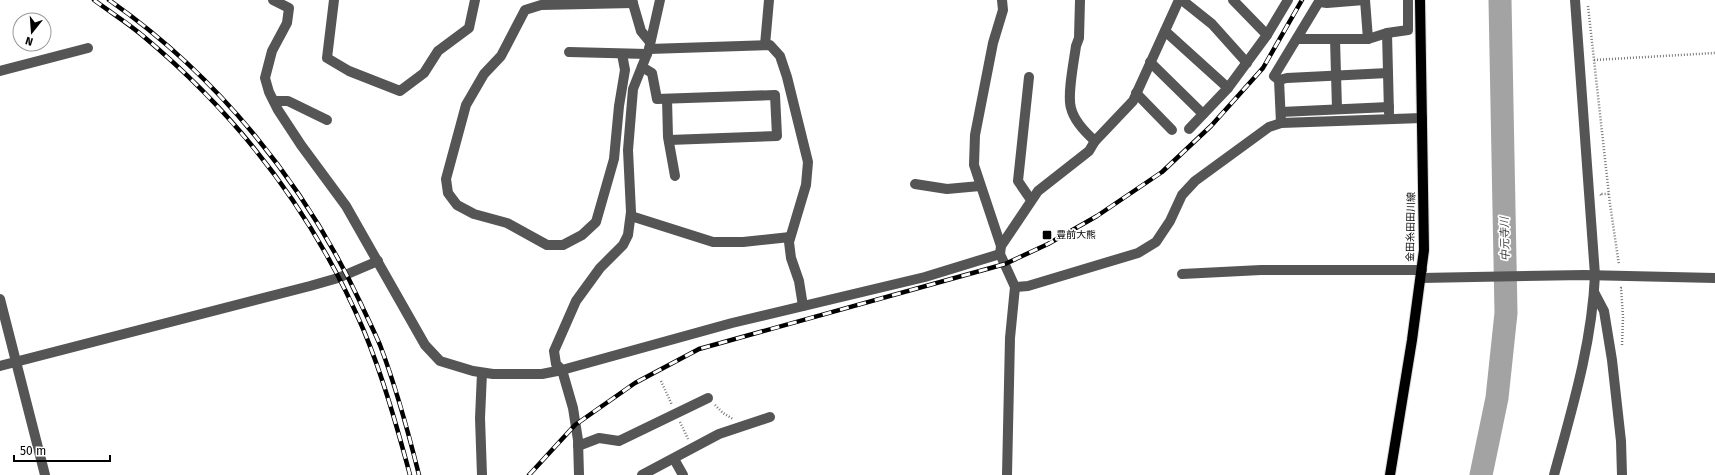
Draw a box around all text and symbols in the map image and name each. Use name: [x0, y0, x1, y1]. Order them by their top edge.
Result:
north arrow: [12, 12, 52, 52]
text: N: [24, 34, 35, 48]
street label: 金田糸田田川線: [1404, 192, 1418, 262]
water label: 中元寺川: [1498, 216, 1512, 261]
marker: 豊前大熊: [1041, 229, 1053, 241]
place label: 豊前大熊: [1056, 229, 1096, 241]
scale bar: [14, 437, 110, 463]
text: 50 m: [20, 444, 46, 458]

